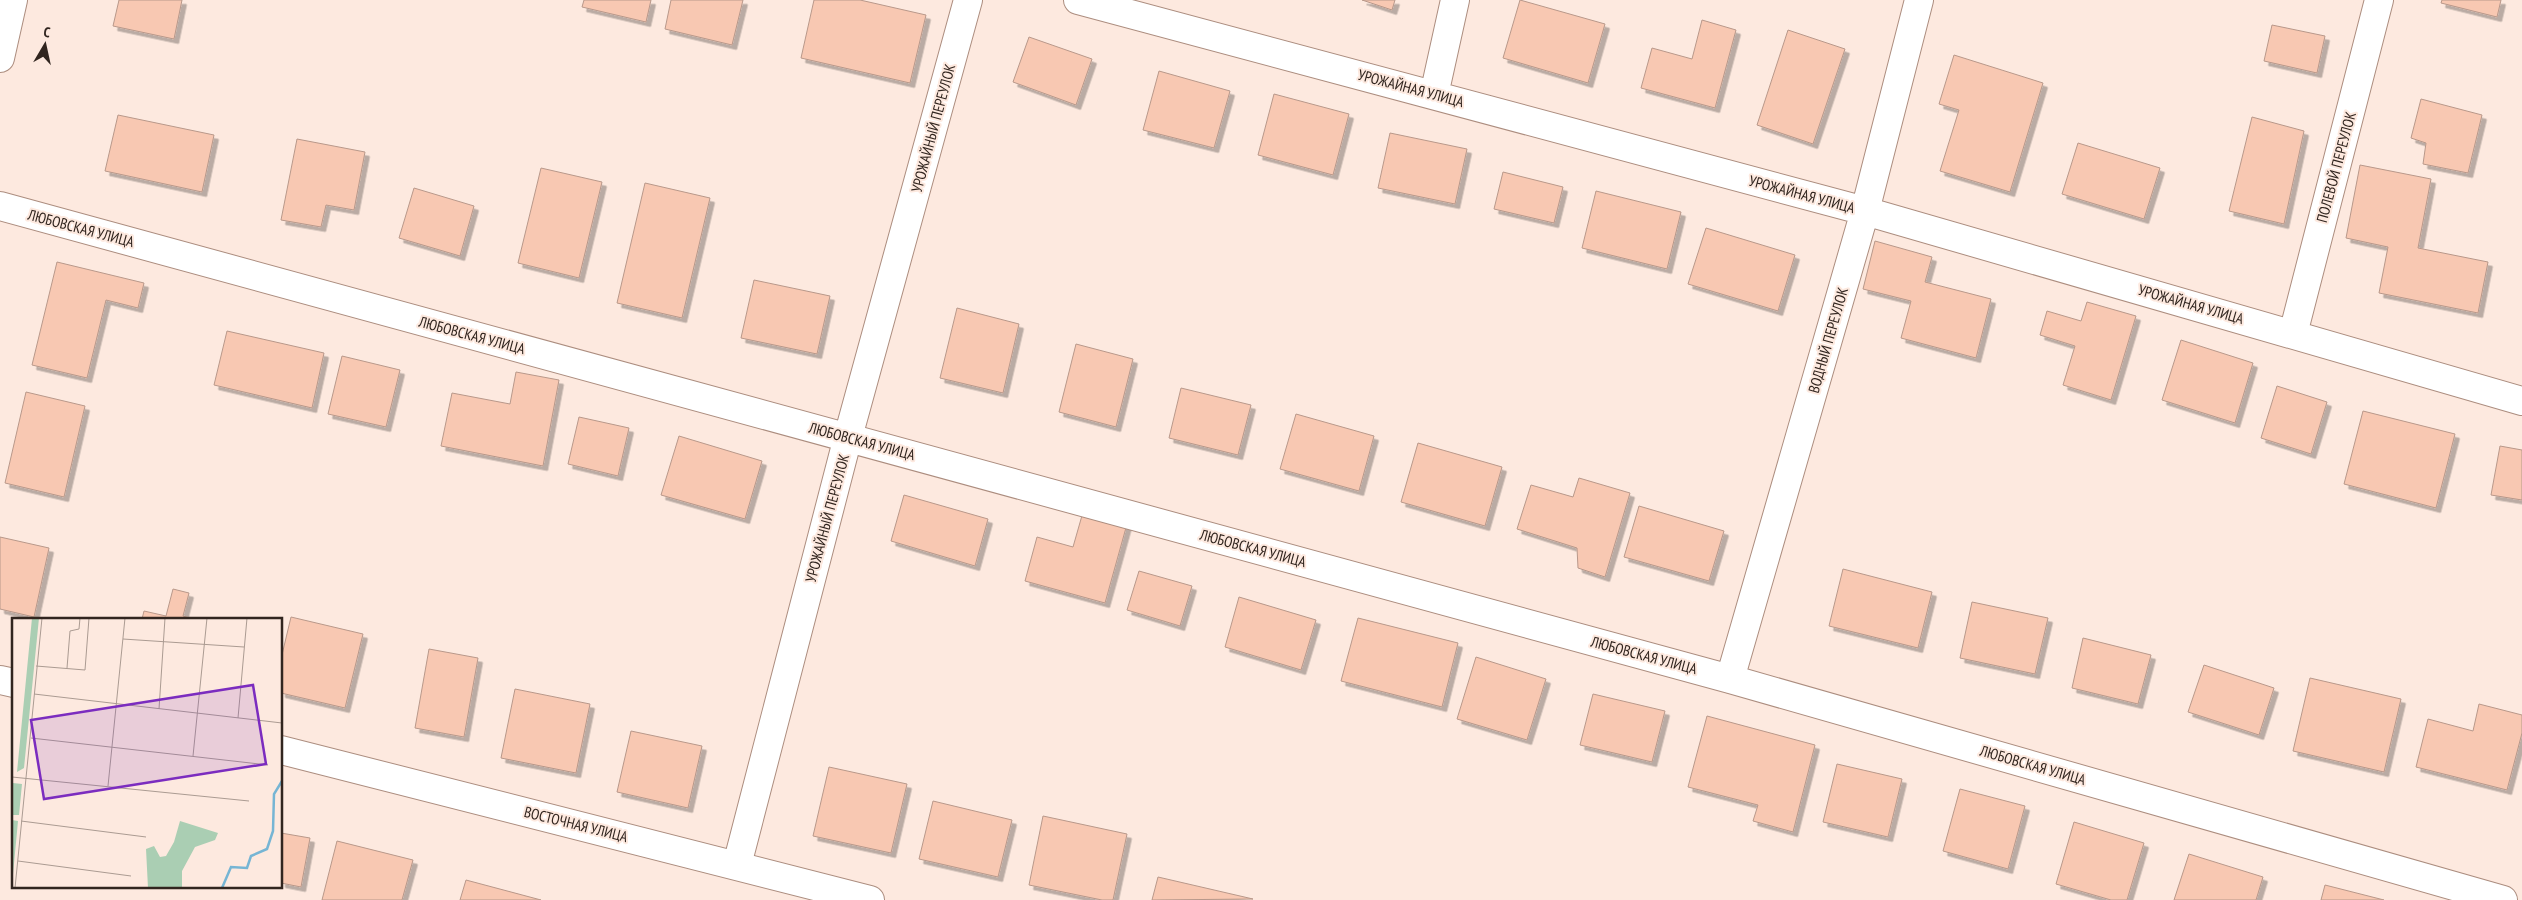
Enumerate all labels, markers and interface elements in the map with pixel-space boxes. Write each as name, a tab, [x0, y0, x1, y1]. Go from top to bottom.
north arrow	[20, 20, 70, 70]
text: С	[42, 23, 52, 42]
street label: УРОЖАЙНЫЙ ПЕРЕУЛОК	[907, 61, 959, 194]
street label: УРОЖАЙНАЯ УЛИЦА	[1356, 65, 1467, 112]
street label: ПОЛЕВОЙ ПЕРЕУЛОК	[2312, 109, 2360, 225]
street label: УРОЖАЙНАЯ УЛИЦА	[1747, 171, 1858, 218]
street label: ЛЮБОВСКАЯ УЛИЦА	[25, 204, 137, 252]
street label: УРОЖАЙНАЯ УЛИЦА	[2136, 280, 2247, 328]
street label: ВОДНЫЙ ПЕРЕУЛОК	[1804, 284, 1852, 395]
street label: ЛЮБОВСКАЯ УЛИЦА	[416, 311, 528, 359]
street label: ЛЮБОВСКАЯ УЛИЦА	[806, 417, 918, 465]
street label: УРОЖАЙНЫЙ ПЕРЕУЛОК	[801, 451, 853, 584]
street label: ЛЮБОВСКАЯ УЛИЦА	[1197, 524, 1309, 572]
inset map	[12, 618, 282, 888]
street label: ЛЮБОВСКАЯ УЛИЦА	[1588, 631, 1700, 679]
street label: ЛЮБОВСКАЯ УЛИЦА	[1977, 741, 2089, 789]
street label: ВОСТОЧНАЯ УЛИЦА	[522, 802, 631, 846]

